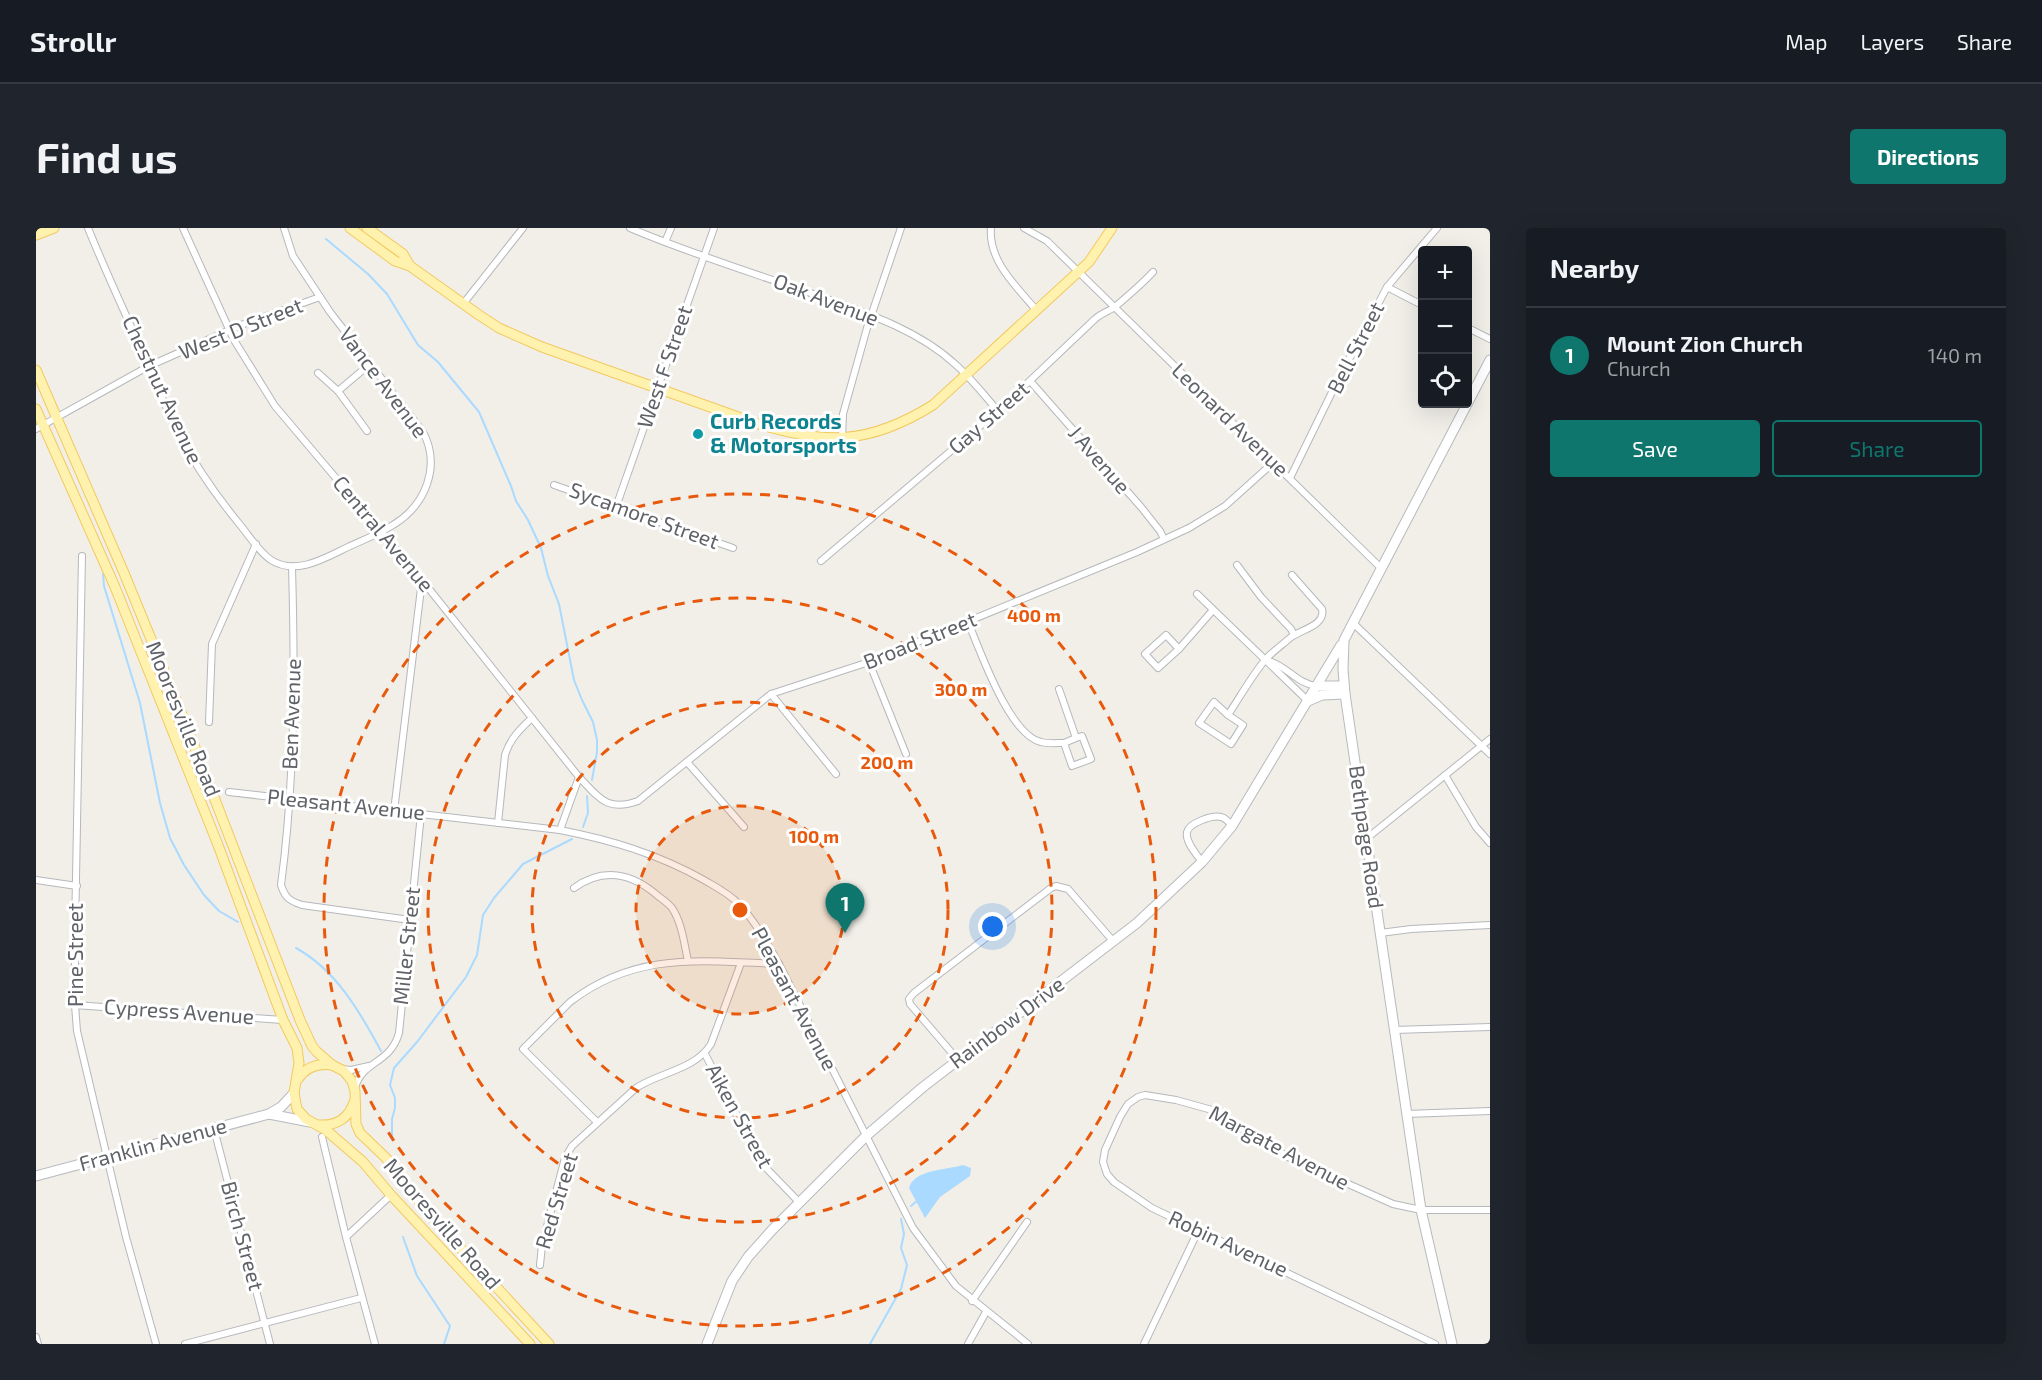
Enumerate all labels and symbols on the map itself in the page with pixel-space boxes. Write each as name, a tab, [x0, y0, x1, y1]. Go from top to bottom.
street label: Oak Avenue	[770, 267, 883, 330]
street label: West D Street	[175, 291, 306, 364]
street label: Bell Street	[1321, 297, 1388, 397]
street label: West F Street	[631, 302, 696, 431]
street label: Chestnut Avenue	[118, 311, 209, 468]
street label: Vance Avenue	[335, 322, 434, 442]
street label: Leonard Avenue	[1168, 357, 1295, 481]
street label: Gay Street	[943, 375, 1033, 459]
place label: Curb Records & Motorsports	[710, 408, 857, 457]
street label: J Avenue	[1064, 420, 1136, 498]
marker: Curb Records & Motorsports	[691, 427, 705, 441]
street label: Central Avenue	[328, 470, 440, 596]
street label: Sycamore Street	[566, 476, 723, 553]
text: 400 m	[1007, 604, 1061, 626]
street label: Broad Street	[859, 606, 980, 674]
street label: Mooresville Road	[142, 637, 227, 800]
street label: Ben Avenue	[276, 658, 305, 770]
text: 300 m	[935, 678, 987, 700]
text: 200 m	[861, 751, 913, 773]
street label: Bethpage Road	[1345, 764, 1390, 910]
street label: Pleasant Avenue	[266, 783, 426, 824]
text: 100 m	[789, 825, 839, 847]
pin: 1	[826, 884, 864, 933]
street label: Miller Street	[387, 886, 424, 1006]
centre of rings	[730, 900, 750, 920]
street label: Pine Street	[62, 903, 87, 1007]
your location	[978, 912, 1007, 941]
street label: Pleasant Avenue	[747, 923, 844, 1074]
street label: Rainbow Drive	[944, 971, 1068, 1073]
street label: Cypress Avenue	[103, 993, 255, 1028]
street label: Aiken Street	[701, 1059, 779, 1172]
street label: Margate Avenue	[1205, 1099, 1354, 1194]
street label: Franklin Avenue	[76, 1112, 229, 1175]
street label: Red Street	[529, 1149, 582, 1252]
street label: Mooresville Road	[379, 1152, 507, 1294]
street label: Birch Street	[217, 1178, 270, 1293]
street label: Robin Avenue	[1165, 1204, 1292, 1281]

